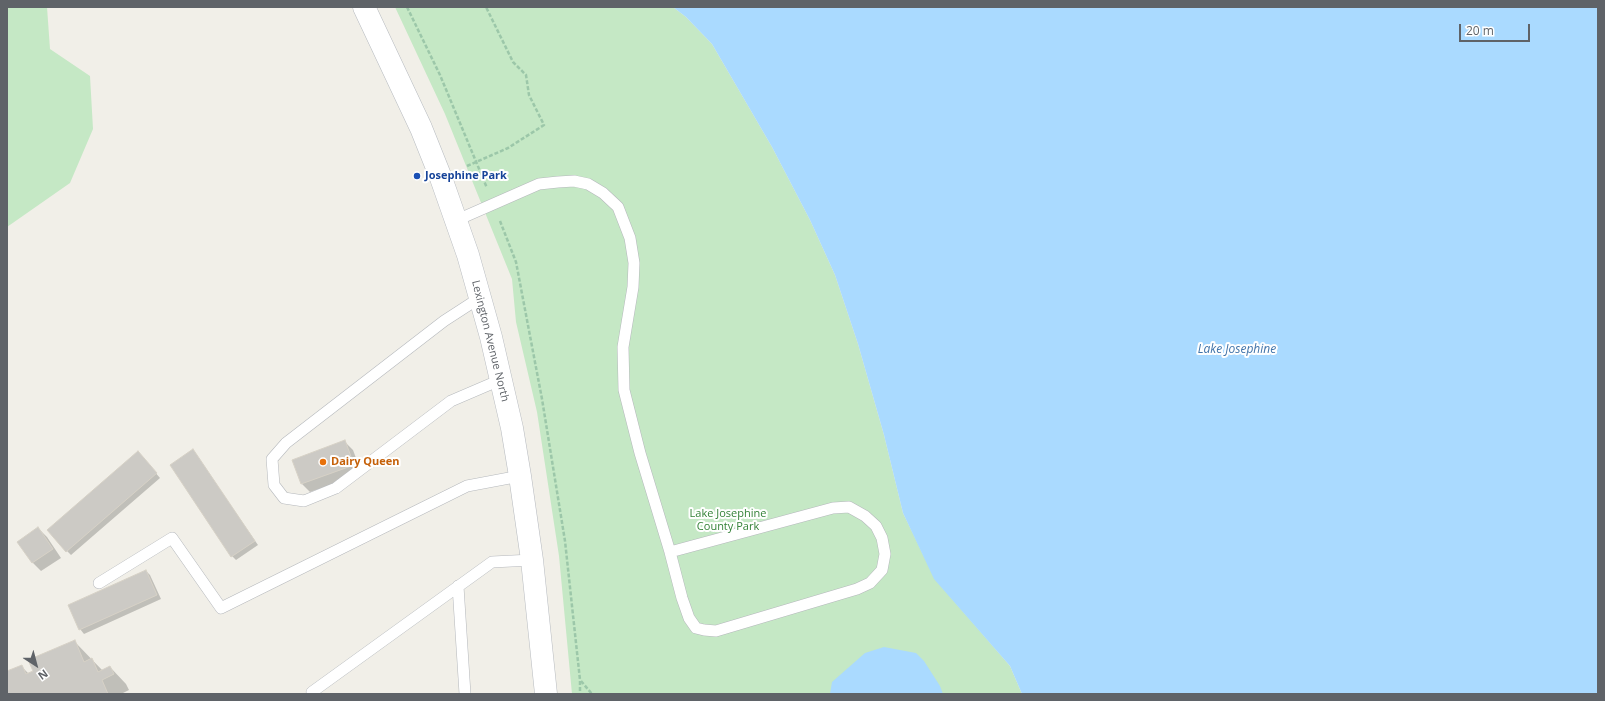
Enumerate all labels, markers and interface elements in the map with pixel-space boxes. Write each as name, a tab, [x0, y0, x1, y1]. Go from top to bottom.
scale bar	[1461, 16, 1532, 42]
text: 20 m	[1466, 22, 1494, 39]
place label: Josephine Park	[425, 169, 507, 183]
marker: Josephine Park	[412, 171, 422, 181]
street label: Lexington Avenue North	[469, 279, 511, 403]
water label: Lake Josephine	[1198, 343, 1276, 357]
place label: Dairy Queen	[331, 455, 399, 469]
marker: Dairy Queen	[318, 457, 328, 467]
park label: Lake Josephine County Park	[690, 507, 766, 533]
north arrow	[16, 645, 56, 685]
text: N	[35, 666, 51, 684]

